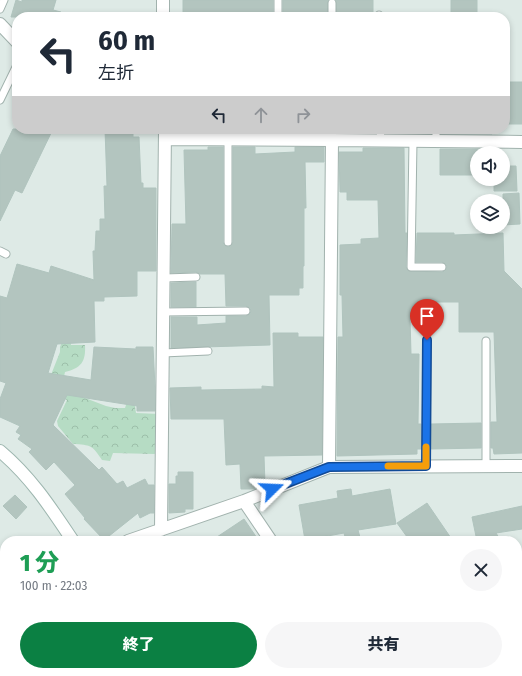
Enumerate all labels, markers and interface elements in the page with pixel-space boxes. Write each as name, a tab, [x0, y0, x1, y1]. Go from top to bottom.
text: 60 m	[98, 24, 155, 57]
icon: left	[32, 28, 84, 80]
text: 左折	[98, 62, 134, 84]
icon: left	[208, 104, 230, 126]
icon: ahead	[250, 104, 272, 126]
icon: right	[292, 104, 314, 126]
map controls	[470, 146, 510, 234]
button: sound	[470, 146, 510, 186]
button: layers	[470, 194, 510, 234]
pin	[410, 299, 444, 340]
icon: arrive	[416, 305, 438, 327]
position arrow	[251, 468, 293, 510]
text: 1 分	[20, 549, 59, 577]
button: close	[460, 549, 502, 591]
text: 100 m · 22:03	[20, 578, 87, 593]
button: 終了	[20, 622, 257, 668]
button: 共有	[265, 622, 502, 668]

